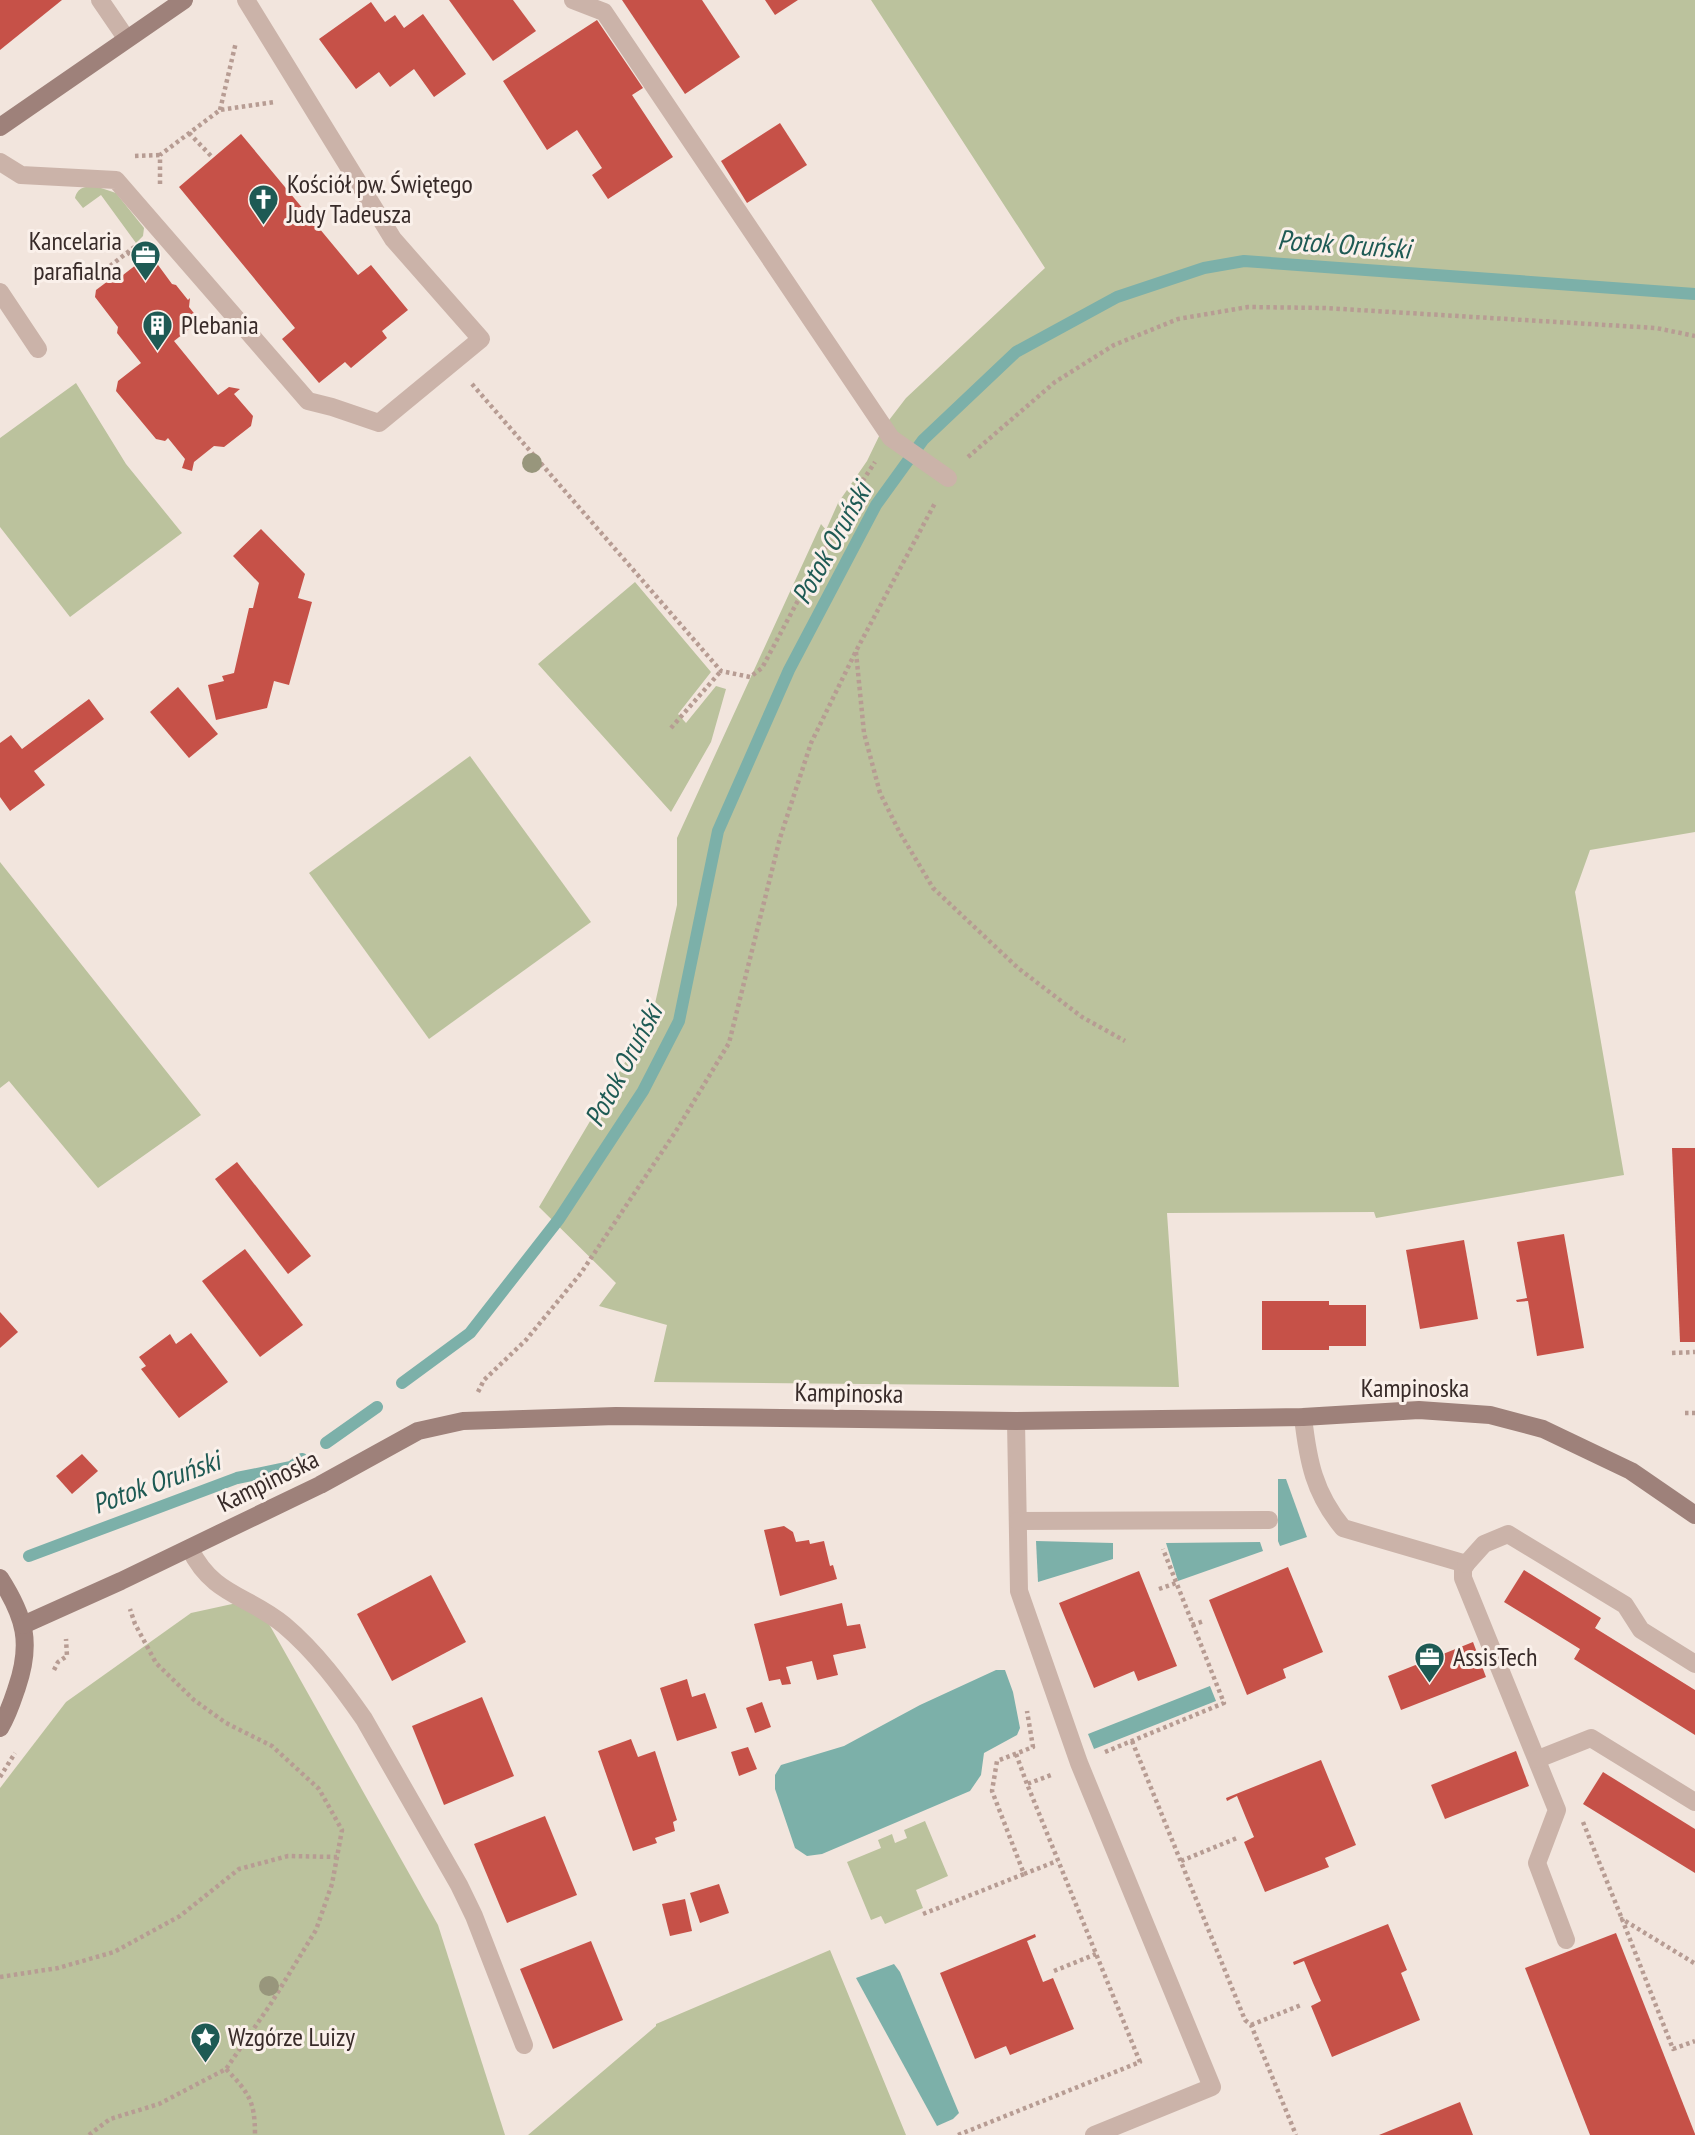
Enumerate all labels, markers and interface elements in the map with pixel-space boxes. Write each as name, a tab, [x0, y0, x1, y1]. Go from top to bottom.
place label: Kościół pw. Świętego Judy Tadeusza	[286, 167, 473, 230]
church icon: Kościół pw. Świętego Judy Tadeusza	[247, 182, 281, 226]
water label: Potok Oruński	[1276, 220, 1416, 267]
place label: Kancelaria parafialna	[29, 224, 122, 287]
office icon: Kancelaria parafialna	[128, 239, 162, 283]
building icon: Plebania	[141, 308, 175, 352]
place label: Plebania	[181, 308, 259, 341]
water label: Potok Oruński	[782, 472, 881, 610]
water label: Potok Oruński	[575, 994, 672, 1132]
street label: Kampinoska	[1361, 1371, 1469, 1404]
street label: Kampinoska	[794, 1375, 904, 1410]
water label: Potok Oruński	[87, 1440, 229, 1522]
street label: Kampinoska	[212, 1442, 324, 1519]
office icon: AssisTech	[1413, 1640, 1447, 1684]
place label: AssisTech	[1453, 1640, 1537, 1673]
place icon: Wzgórze Luizy	[188, 2020, 222, 2064]
place label: Wzgórze Luizy	[228, 2020, 355, 2053]

